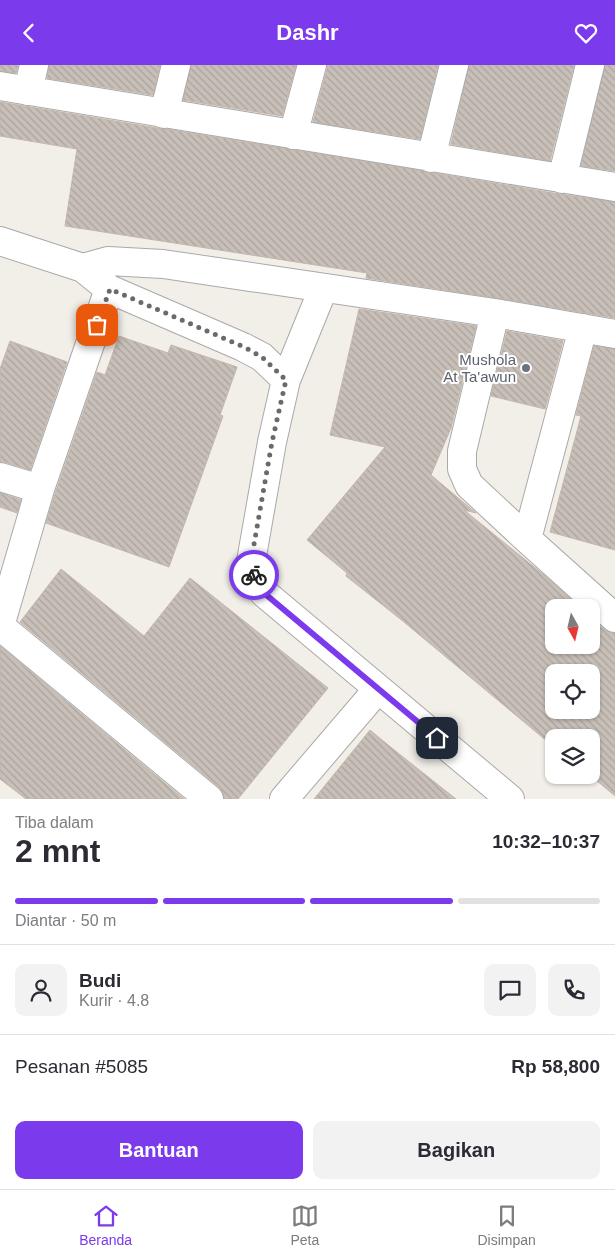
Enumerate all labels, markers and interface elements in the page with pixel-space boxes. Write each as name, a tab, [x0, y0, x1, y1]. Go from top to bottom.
icon: back	[15, 19, 43, 47]
icon: heart	[572, 19, 600, 47]
text: Dashr	[276, 20, 339, 45]
pin	[76, 304, 118, 346]
icon: bag	[83, 311, 111, 339]
place label: Mushola At Ta'awun	[443, 351, 517, 385]
marker: Mushola At Ta'awun	[520, 362, 532, 374]
courier	[229, 550, 279, 600]
icon: bike	[240, 561, 268, 589]
north arrow	[545, 599, 600, 654]
map controls	[545, 599, 600, 784]
button: locate	[545, 664, 600, 719]
pin	[416, 717, 458, 759]
icon: home	[423, 724, 451, 752]
button: layers	[545, 729, 600, 784]
text: Tiba dalam	[15, 814, 94, 831]
text: 10:32–10:37	[492, 831, 600, 852]
text: 2 mnt	[15, 833, 100, 869]
text: Diantar · 50 m	[15, 912, 116, 929]
button: person	[15, 964, 67, 1016]
button: chat	[484, 964, 536, 1016]
button: phone	[548, 964, 600, 1016]
text: Budi	[79, 970, 121, 991]
text: Kurir · 4.8	[79, 992, 149, 1009]
text: Pesanan #5085	[15, 1056, 148, 1077]
text: Rp 58,800	[511, 1056, 600, 1077]
button: Bantuan	[15, 1121, 303, 1179]
button: Bagikan	[313, 1121, 600, 1179]
tab: Beranda	[79, 1202, 132, 1248]
tab: Peta	[290, 1202, 319, 1248]
tab: Disimpan	[477, 1202, 536, 1248]

